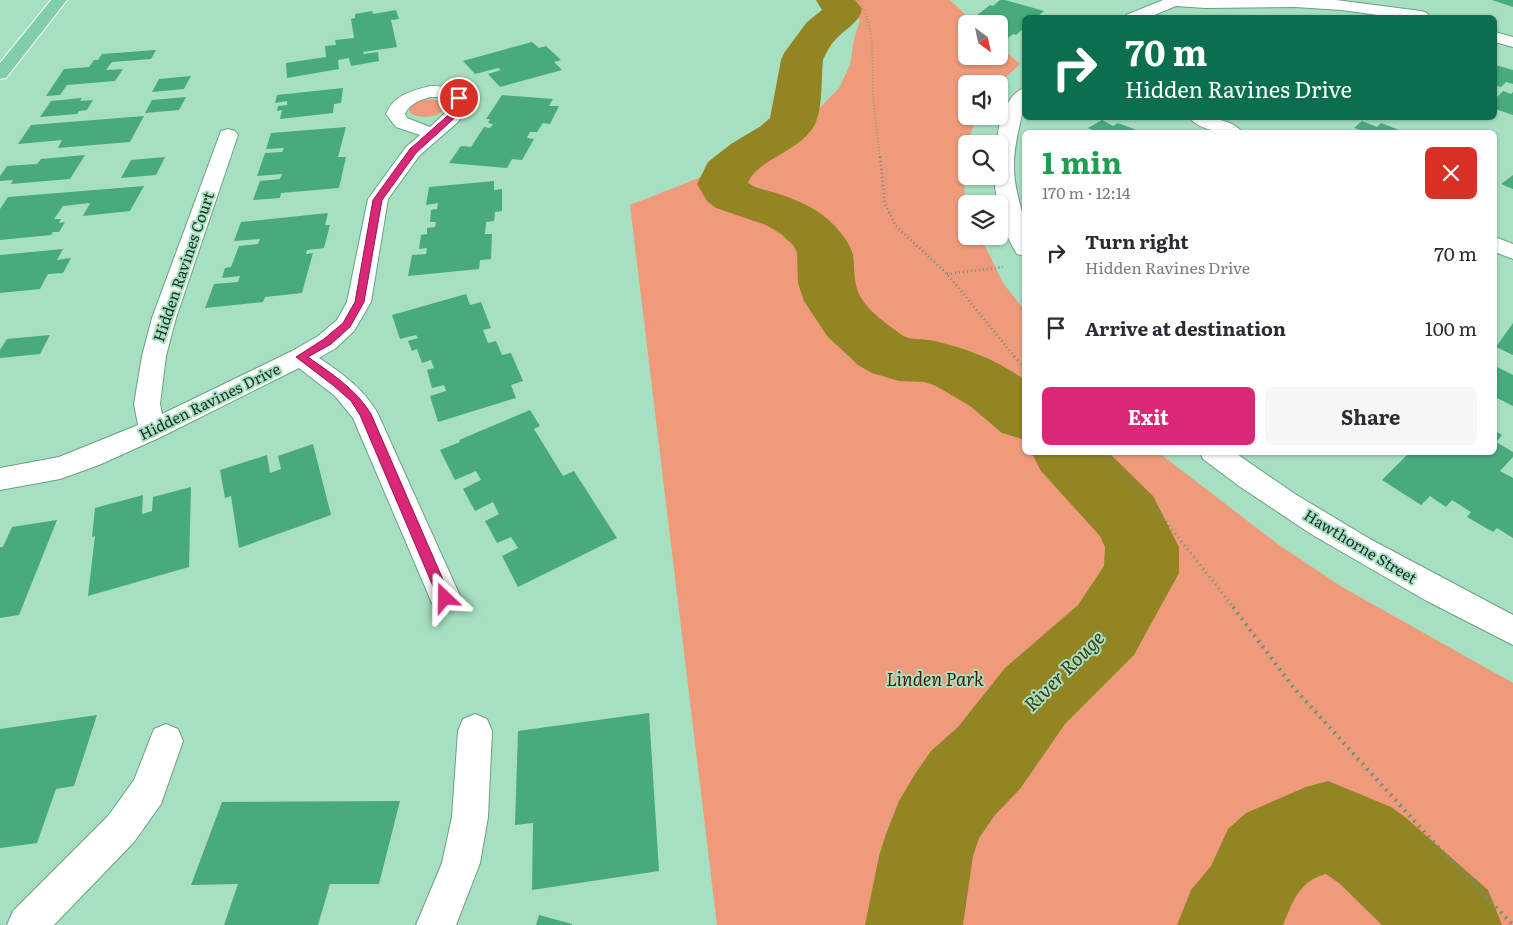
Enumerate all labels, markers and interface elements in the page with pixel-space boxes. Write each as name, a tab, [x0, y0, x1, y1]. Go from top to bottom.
north arrow	[958, 15, 1008, 65]
map controls	[958, 15, 1008, 245]
text: 70 m	[1125, 25, 1207, 77]
icon: right	[1042, 35, 1107, 100]
text: Hidden Ravines Drive	[1125, 72, 1352, 105]
button: sound	[958, 75, 1008, 125]
pin	[438, 77, 480, 119]
icon: arrive	[445, 84, 473, 112]
button: search	[958, 135, 1008, 185]
text: 1 min	[1042, 139, 1122, 183]
button: close	[1425, 147, 1477, 199]
text: 170 m · 12:14	[1042, 180, 1130, 204]
street label: Hidden Ravines Court	[146, 188, 219, 345]
button: layers	[958, 195, 1008, 245]
text: Turn right	[1085, 227, 1189, 255]
icon: right	[1042, 239, 1070, 267]
text: 70 m	[1434, 239, 1477, 267]
text: Hidden Ravines Drive	[1085, 255, 1250, 279]
icon: arrive	[1042, 314, 1070, 342]
text: Arrive at destination	[1085, 314, 1286, 342]
text: 100 m	[1425, 314, 1477, 342]
street label: Hidden Ravines Drive	[135, 356, 284, 445]
button: Exit	[1042, 387, 1255, 445]
button: Share	[1265, 387, 1477, 445]
street label: Hawthorne Street	[1300, 503, 1422, 589]
position arrow	[418, 571, 470, 623]
water label: River Rouge	[1017, 624, 1110, 717]
park label: Linden Park	[886, 665, 984, 692]

